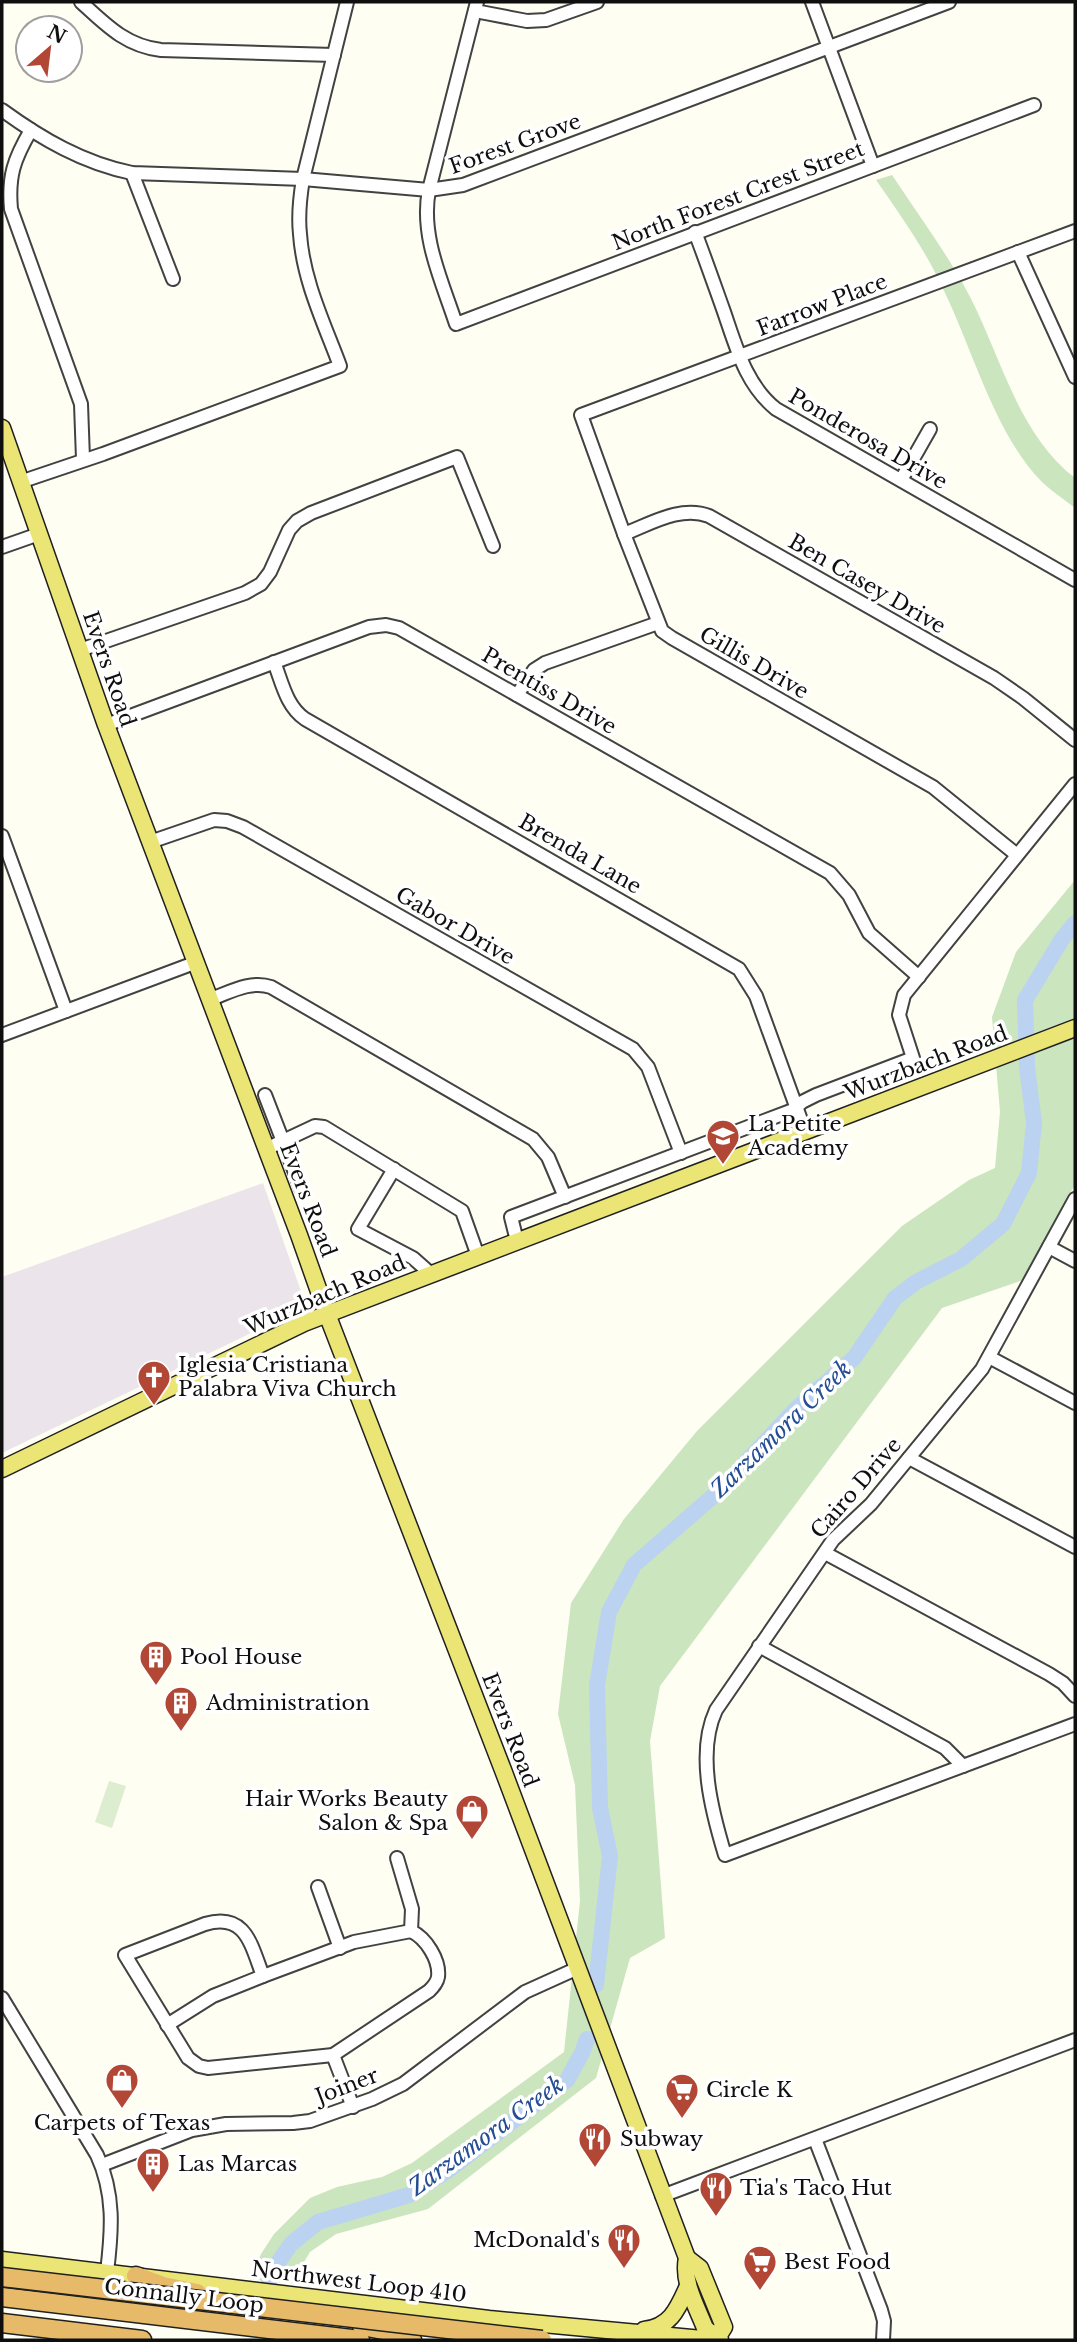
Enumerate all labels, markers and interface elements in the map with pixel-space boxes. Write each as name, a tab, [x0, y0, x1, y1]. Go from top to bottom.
north arrow	[14, 14, 84, 84]
text: N	[43, 20, 70, 49]
street label: Forest Grove	[446, 108, 584, 180]
street label: North Forest Crest Street	[608, 136, 868, 256]
street label: Farrow Place	[753, 268, 891, 342]
street label: Ponderosa Drive	[784, 383, 952, 495]
street label: Ben Casey Drive	[784, 528, 950, 640]
street label: Evers Road	[77, 608, 141, 730]
street label: Gillis Drive	[695, 621, 813, 705]
street label: Prentiss Drive	[477, 642, 621, 740]
street label: Brenda Lane	[514, 808, 646, 900]
street label: Gabor Drive	[391, 882, 519, 970]
street label: Wurzbach Road	[840, 1020, 1011, 1106]
place label: La Petite Academy	[747, 1111, 849, 1161]
school or university icon: La Petite Academy	[704, 1117, 742, 1166]
street label: Evers Road	[274, 1139, 342, 1261]
street label: Wurzbach Road	[239, 1249, 410, 1341]
place label: Iglesia Cristiana Palabra Viva Church	[178, 1352, 397, 1402]
water label: Zarzamora Creek	[704, 1355, 857, 1504]
church icon: Iglesia Cristiana Palabra Viva Church	[135, 1358, 173, 1407]
street label: Cairo Drive	[805, 1432, 907, 1544]
building icon: Pool House	[137, 1638, 175, 1687]
place label: Pool House	[180, 1644, 302, 1670]
street label: Evers Road	[476, 1669, 544, 1791]
building icon: Administration	[162, 1684, 200, 1733]
place label: Administration	[205, 1690, 370, 1716]
place label: Hair Works Beauty Salon & Spa	[245, 1786, 449, 1836]
shop icon: Hair Works Beauty Salon & Spa	[453, 1792, 491, 1841]
shop icon: Carpets of Texas	[103, 2061, 141, 2110]
street label: Joiner	[309, 2062, 382, 2111]
water label: Zarzamora Creek	[402, 2070, 569, 2202]
supermarket icon: Circle K	[663, 2071, 701, 2120]
place label: Circle K	[706, 2077, 793, 2103]
place label: Carpets of Texas	[34, 2110, 210, 2136]
restaurant icon: Subway	[576, 2120, 614, 2169]
place label: Subway	[620, 2126, 704, 2152]
building icon: Las Marcas	[134, 2145, 172, 2194]
place label: Las Marcas	[178, 2151, 297, 2177]
restaurant icon: Tia's Taco Hut	[697, 2169, 735, 2218]
place label: Tia's Taco Hut	[740, 2175, 892, 2201]
restaurant icon: McDonald's	[605, 2221, 643, 2270]
place label: McDonald's	[473, 2227, 600, 2253]
supermarket icon: Best Food	[741, 2243, 779, 2292]
place label: Best Food	[784, 2249, 891, 2275]
street label: Northwest Loop 410	[250, 2256, 468, 2308]
street label: Connally Loop	[103, 2273, 265, 2319]

